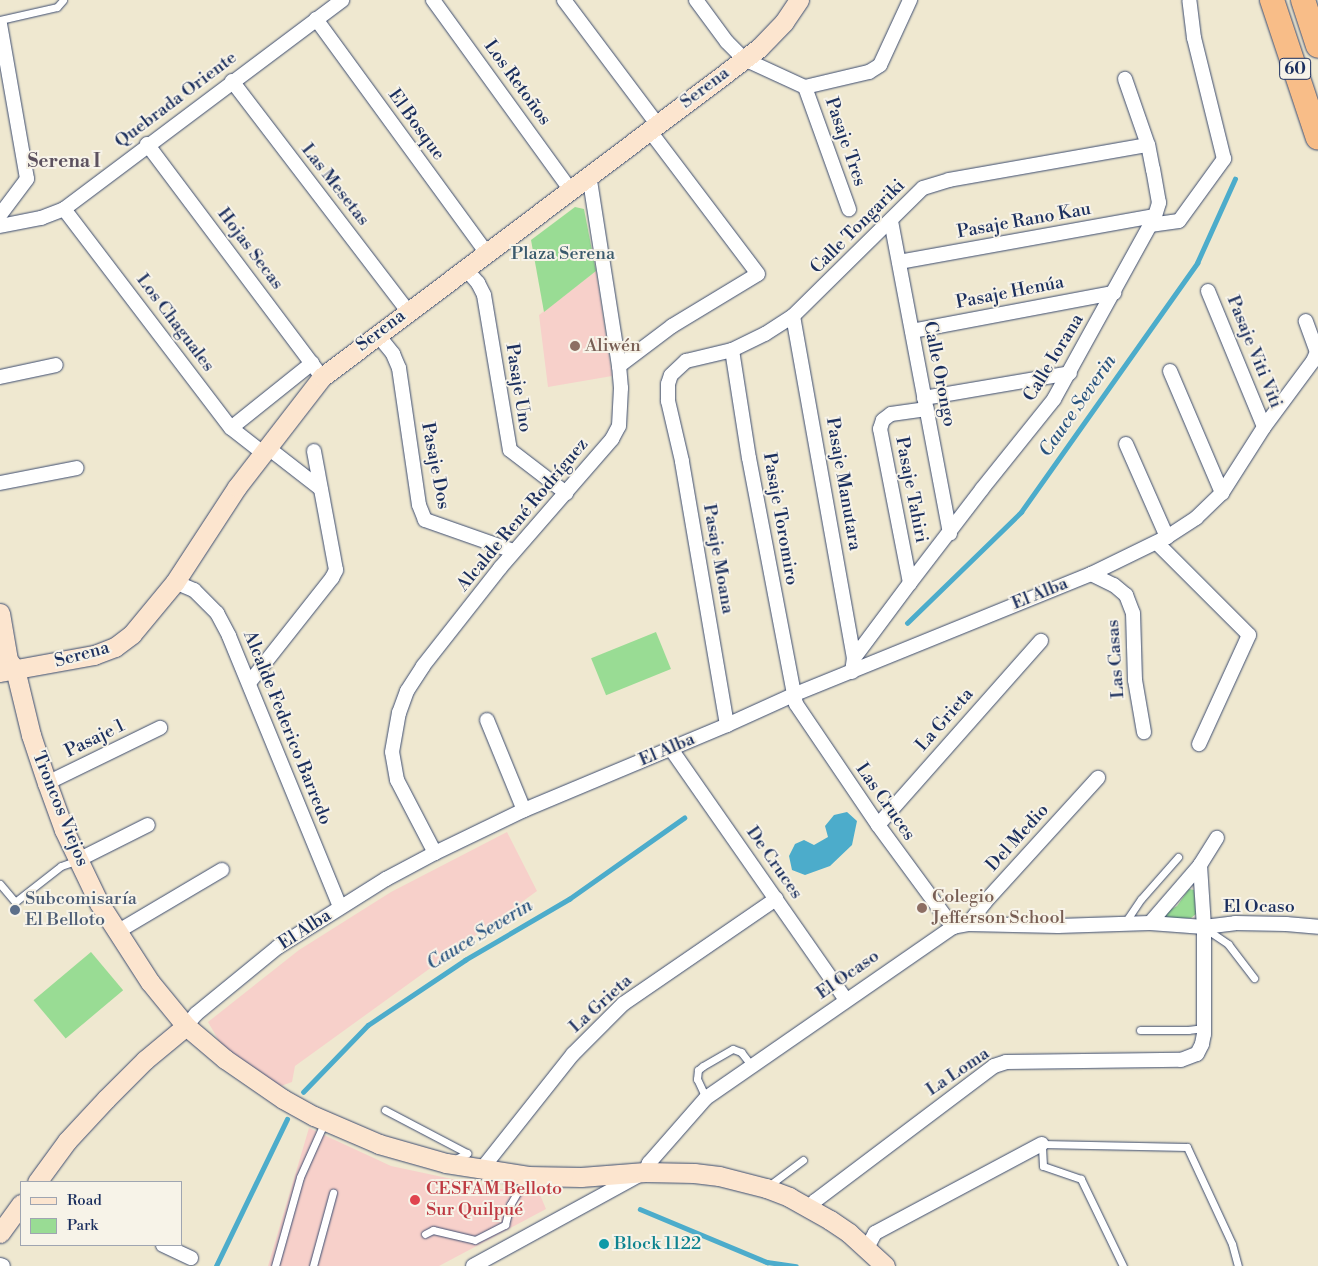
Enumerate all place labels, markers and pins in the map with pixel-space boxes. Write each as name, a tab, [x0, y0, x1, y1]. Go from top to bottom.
place label: Aliwén	[585, 335, 641, 357]
marker: Aliwén	[569, 340, 581, 352]
place label: Colegio Jefferson School	[932, 887, 1065, 930]
place label: Subcomisaría El Belloto	[25, 889, 137, 932]
marker: Colegio Jefferson School	[916, 902, 928, 914]
marker: Subcomisaría El Belloto	[9, 904, 21, 916]
place label: CESFAM Belloto Sur Quilpué	[426, 1179, 562, 1222]
marker: CESFAM Belloto Sur Quilpué	[408, 1193, 422, 1207]
place label: Block 1122	[614, 1233, 701, 1255]
marker: Block 1122	[598, 1238, 610, 1250]

